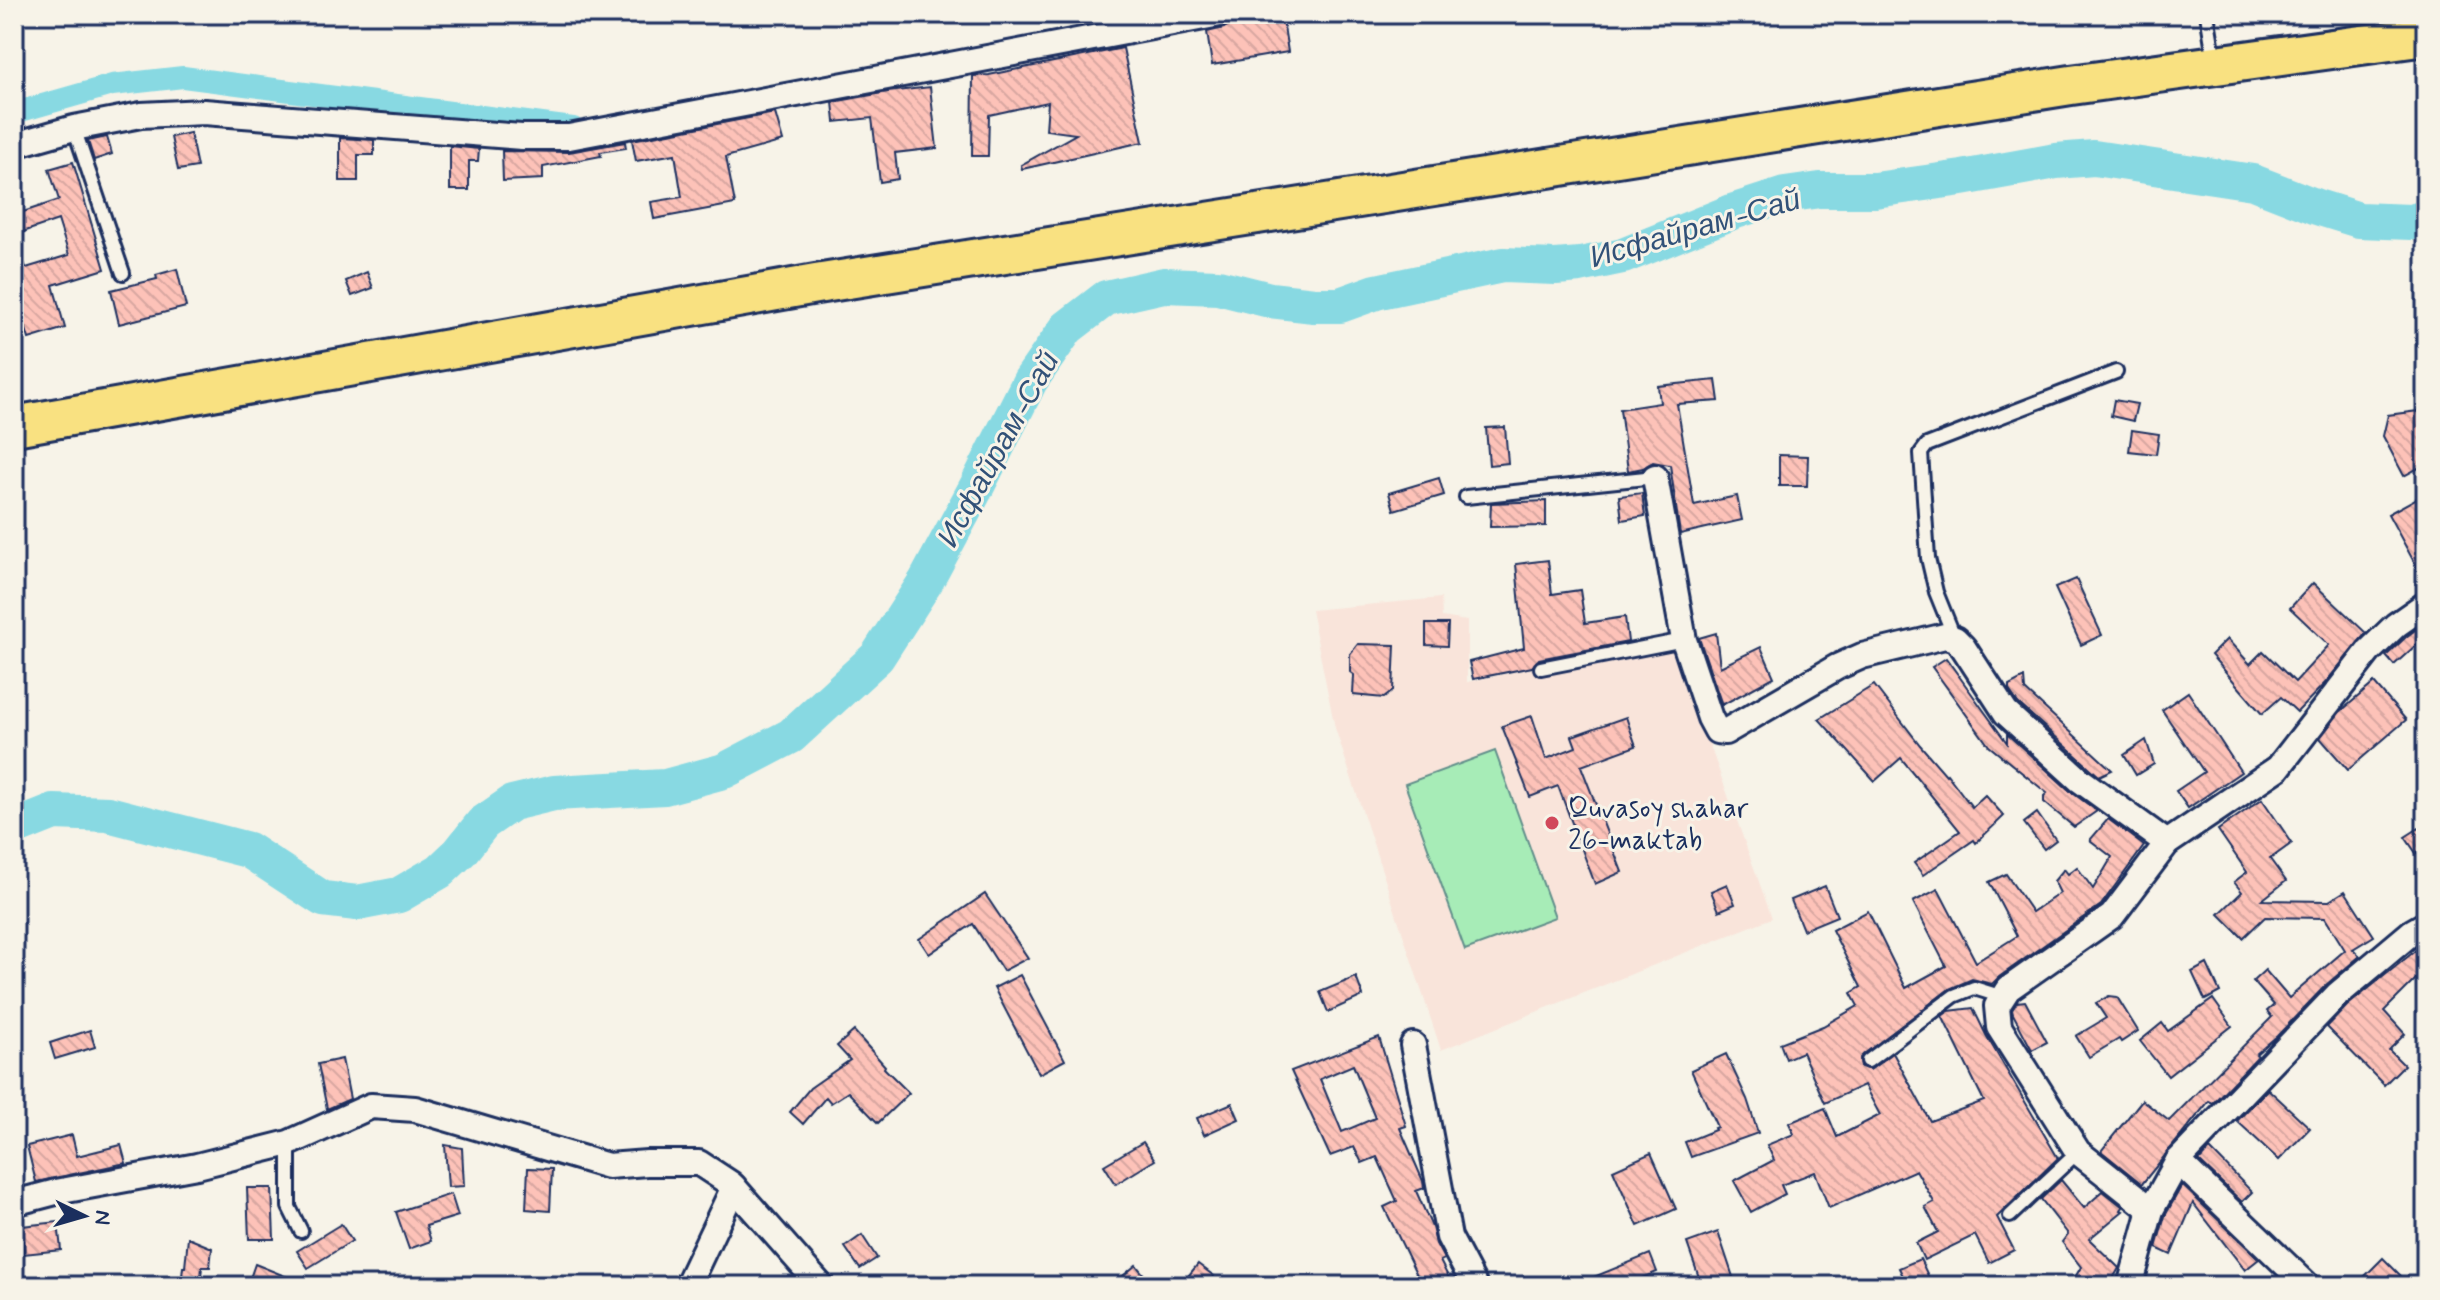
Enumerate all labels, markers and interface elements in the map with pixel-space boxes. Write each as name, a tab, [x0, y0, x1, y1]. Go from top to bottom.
water label: Исфайрам-Сай	[1585, 181, 1806, 278]
water label: Исфайрам-Сай	[929, 345, 1069, 554]
place label: Quvasoy shahar 26-maktab	[1568, 791, 1749, 860]
marker: Quvasoy shahar 26-maktab	[1543, 814, 1561, 832]
north arrow	[44, 1176, 124, 1256]
text: N	[87, 1209, 117, 1226]

